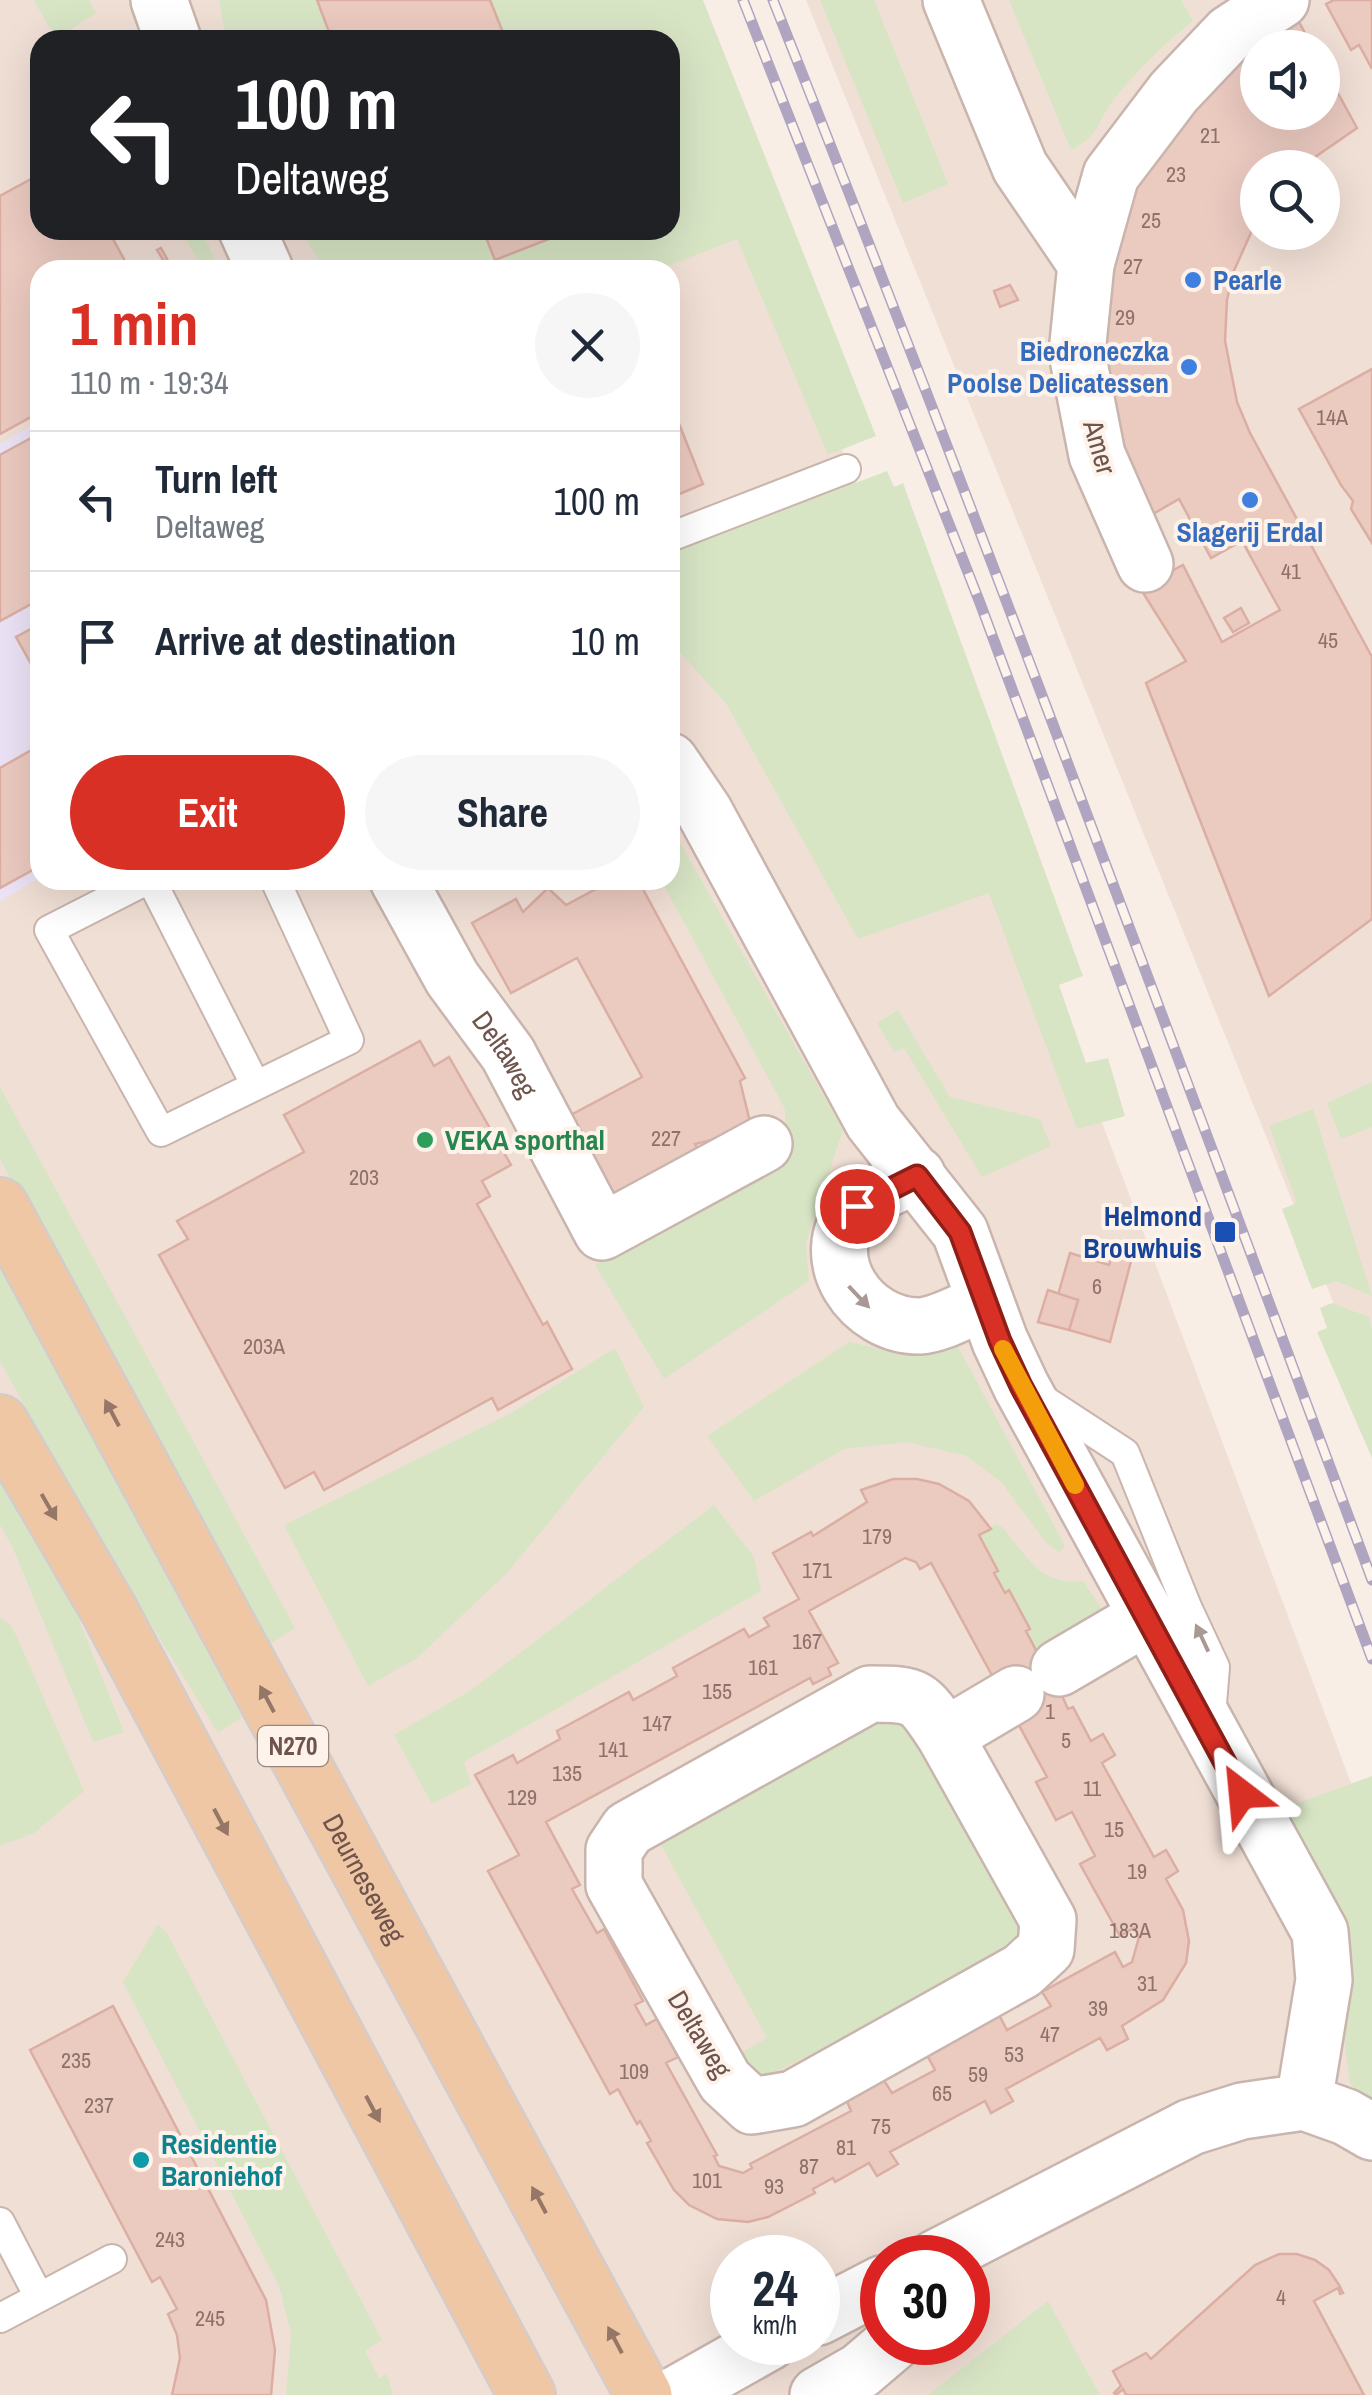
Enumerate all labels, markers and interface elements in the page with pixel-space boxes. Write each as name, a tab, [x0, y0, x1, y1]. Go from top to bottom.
map controls	[1240, 30, 1340, 250]
button: sound	[1240, 30, 1340, 130]
text: 100 m	[235, 57, 398, 151]
icon: left	[70, 70, 200, 200]
house number: 21	[1200, 120, 1220, 150]
text: Deltaweg	[235, 147, 389, 208]
button: search	[1240, 150, 1340, 250]
house number: 23	[1166, 159, 1186, 189]
house number: 25	[1141, 205, 1161, 235]
house number: 27	[1123, 251, 1143, 281]
place label: Pearle	[1213, 261, 1282, 299]
marker: Pearle	[1182, 269, 1204, 291]
text: 1 min	[70, 283, 199, 364]
button: close	[535, 293, 640, 398]
house number: 29	[1115, 302, 1135, 332]
place label: Biedroneczka Poolse Delicatessen	[947, 332, 1169, 402]
marker: Biedroneczka Poolse Delicatessen	[1178, 356, 1200, 378]
text: 110 m · 19:34	[70, 361, 229, 404]
house number: 14A	[1316, 402, 1349, 432]
street label: Amer	[1074, 414, 1126, 479]
text: Turn left	[155, 454, 277, 505]
icon: left	[70, 474, 125, 529]
text: 100 m	[553, 476, 640, 527]
marker: Slagerij Erdal	[1239, 489, 1261, 511]
text: Deltaweg	[155, 505, 264, 548]
place label: Slagerij Erdal	[1177, 513, 1323, 551]
house number: 41	[1281, 556, 1301, 586]
icon: arrive	[70, 614, 125, 669]
text: Arrive at destination	[155, 616, 456, 667]
text: 10 m	[571, 616, 640, 667]
house number: 45	[1318, 625, 1338, 655]
button: Exit	[70, 755, 345, 870]
button: Share	[365, 755, 640, 870]
street label: Deltaweg	[464, 1003, 547, 1104]
place label: VEKA sporthal	[445, 1121, 605, 1159]
house number: 227	[651, 1123, 681, 1153]
marker: VEKA sporthal	[414, 1129, 436, 1151]
house number: 203	[349, 1162, 379, 1192]
pin	[815, 1164, 900, 1249]
icon: arrive	[830, 1179, 885, 1234]
place label: Helmond Brouwhuis	[1083, 1197, 1202, 1267]
marker: Helmond Brouwhuis	[1212, 1219, 1238, 1245]
house number: 6	[1092, 1271, 1102, 1301]
one-way arrow	[847, 1284, 870, 1308]
house number: 203A	[243, 1331, 286, 1361]
one-way arrow	[104, 1399, 122, 1427]
one-way arrow	[40, 1493, 57, 1522]
house number: 179	[862, 1521, 892, 1551]
house number: 171	[802, 1555, 832, 1585]
one-way arrow	[1193, 1623, 1210, 1652]
house number: 167	[792, 1626, 822, 1656]
house number: 161	[748, 1652, 778, 1682]
house number: 155	[702, 1676, 732, 1706]
one-way arrow	[259, 1684, 276, 1713]
house number: 1	[1045, 1696, 1055, 1726]
house number: 147	[642, 1708, 672, 1738]
house number: 5	[1061, 1725, 1071, 1755]
road number: N270	[258, 1726, 328, 1766]
house number: 141	[598, 1734, 628, 1764]
position arrow	[1190, 1742, 1294, 1846]
house number: 135	[552, 1758, 582, 1788]
house number: 11	[1083, 1773, 1101, 1803]
house number: 129	[507, 1782, 537, 1812]
one-way arrow	[212, 1807, 229, 1836]
street label: Deurneseweg	[314, 1807, 415, 1950]
house number: 15	[1104, 1814, 1124, 1844]
house number: 19	[1127, 1856, 1147, 1886]
house number: 183A	[1109, 1915, 1152, 1945]
house number: 31	[1137, 1968, 1157, 1998]
street label: Deltaweg	[659, 1983, 741, 2085]
house number: 39	[1088, 1993, 1108, 2023]
house number: 47	[1040, 2019, 1060, 2049]
house number: 53	[1004, 2039, 1024, 2069]
house number: 235	[61, 2045, 91, 2075]
house number: 109	[619, 2056, 649, 2086]
house number: 59	[968, 2059, 988, 2089]
house number: 65	[932, 2078, 952, 2108]
house number: 237	[84, 2090, 114, 2120]
one-way arrow	[364, 2094, 381, 2123]
house number: 75	[871, 2111, 891, 2141]
place label: Residentie Baroniehof	[161, 2125, 283, 2195]
house number: 81	[836, 2132, 856, 2162]
marker: Residentie Baroniehof	[130, 2149, 152, 2171]
house number: 87	[799, 2151, 819, 2181]
house number: 101	[692, 2165, 722, 2195]
house number: 93	[764, 2171, 784, 2201]
one-way arrow	[530, 2186, 548, 2214]
house number: 243	[155, 2224, 185, 2254]
speed limit sign: 30	[860, 2235, 990, 2365]
text: 24	[752, 2254, 798, 2322]
house number: 4	[1276, 2282, 1286, 2312]
house number: 245	[195, 2303, 225, 2333]
text: km/h	[753, 2308, 797, 2342]
one-way arrow	[607, 2326, 624, 2355]

